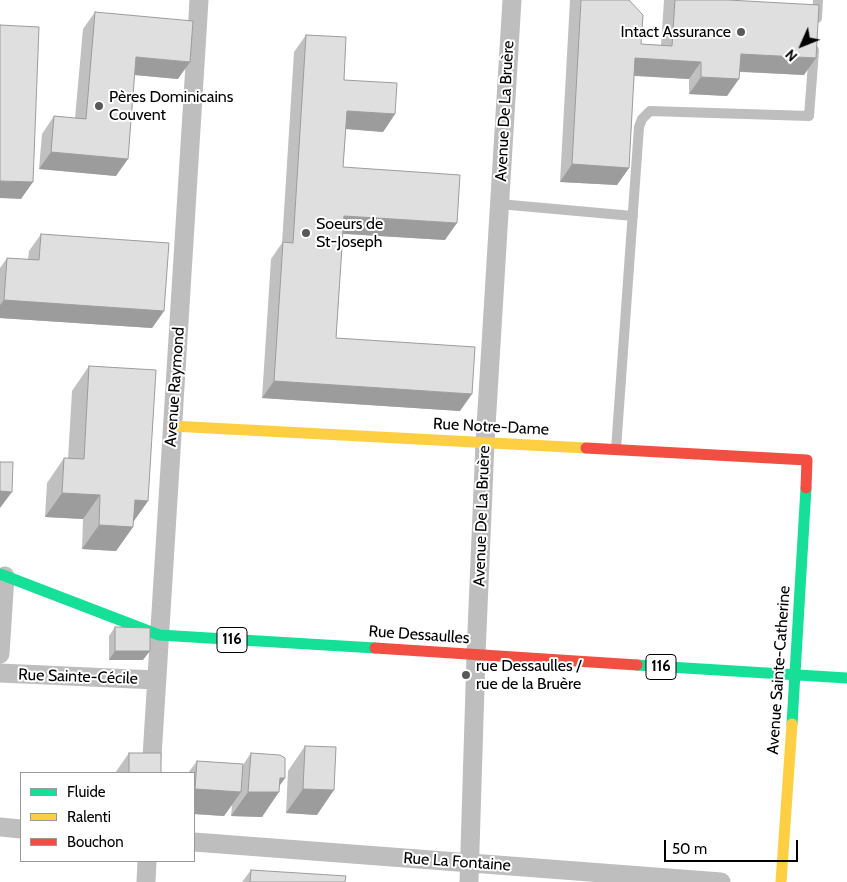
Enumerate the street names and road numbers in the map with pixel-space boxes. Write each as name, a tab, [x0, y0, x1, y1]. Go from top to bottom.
street label: Avenue De La Bruère	[492, 40, 518, 182]
street label: Avenue Raymond	[161, 326, 189, 448]
street label: Rue Notre-Dame	[433, 414, 549, 440]
street label: Avenue De La Bruère	[470, 445, 494, 587]
street label: Avenue Sainte-Catherine	[764, 585, 794, 755]
street label: Rue Dessaulles	[368, 622, 470, 648]
road number: 116	[217, 628, 247, 652]
road number: 116	[646, 654, 676, 680]
street label: Rue Sainte-Cécile	[18, 665, 138, 689]
street label: Rue La Fontaine	[403, 849, 511, 875]

